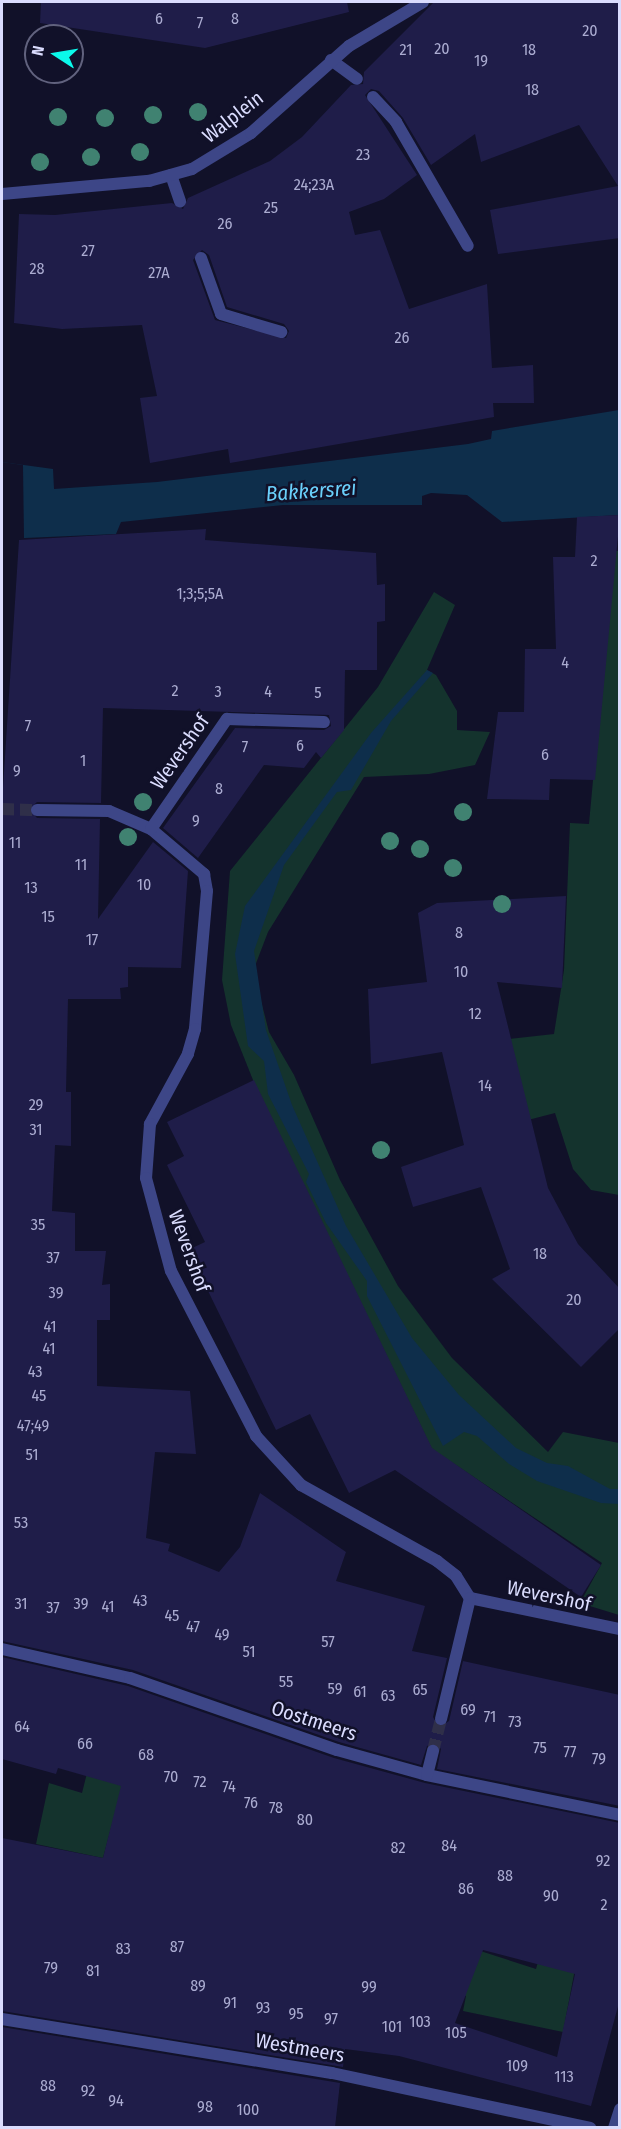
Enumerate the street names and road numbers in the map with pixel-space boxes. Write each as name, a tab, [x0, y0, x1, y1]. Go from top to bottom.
street label: Walplein	[198, 86, 268, 148]
street label: Wevershof	[146, 710, 214, 794]
street label: Wevershof	[163, 1207, 215, 1295]
street label: Wevershof	[505, 1575, 593, 1617]
street label: Oostmeers	[268, 1696, 360, 1746]
street label: Westmeers	[254, 2028, 346, 2068]

